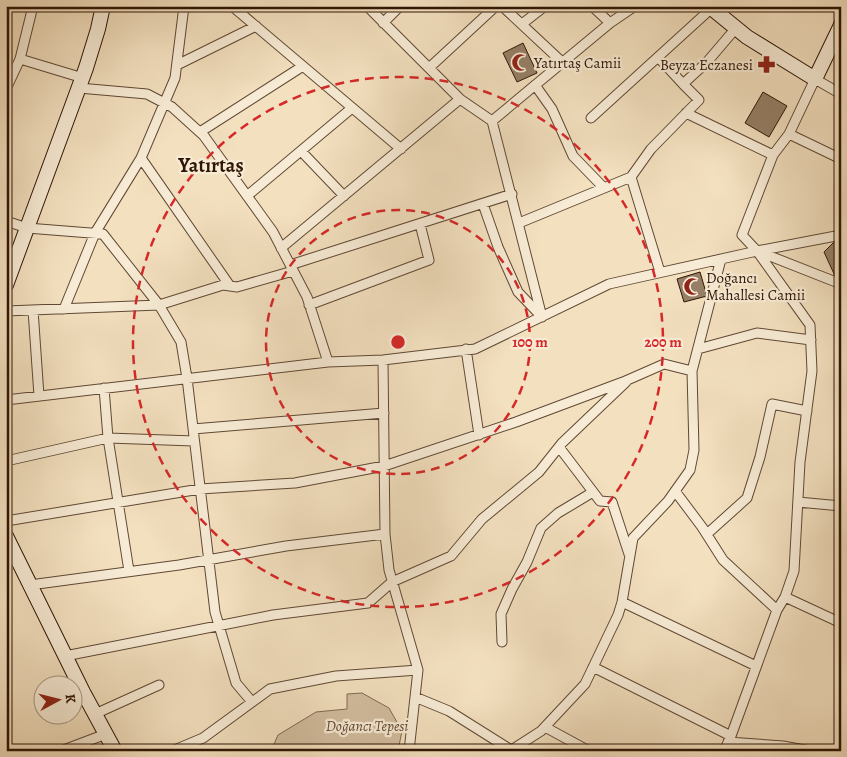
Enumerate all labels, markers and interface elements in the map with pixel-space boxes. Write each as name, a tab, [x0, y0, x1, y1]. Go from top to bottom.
mosque icon: Yatırtaş Camii	[510, 53, 530, 73]
place label: Yatırtaş Camii	[533, 53, 621, 73]
place label: Beyza Eczanesi	[660, 55, 753, 75]
pharmacy icon: Beyza Eczanesi	[757, 55, 777, 75]
district label: Yatırtaş	[177, 152, 244, 179]
place label: Doğancı Mahallesi Camii	[706, 268, 805, 305]
mosque icon: Doğancı Mahallesi Camii	[682, 277, 702, 297]
text: 100 m	[512, 332, 548, 352]
text: 200 m	[644, 332, 682, 352]
centre of rings	[389, 333, 407, 351]
north arrow	[32, 674, 82, 724]
text: K	[60, 693, 80, 705]
park label: Doğancı Tepesi	[326, 716, 408, 736]

